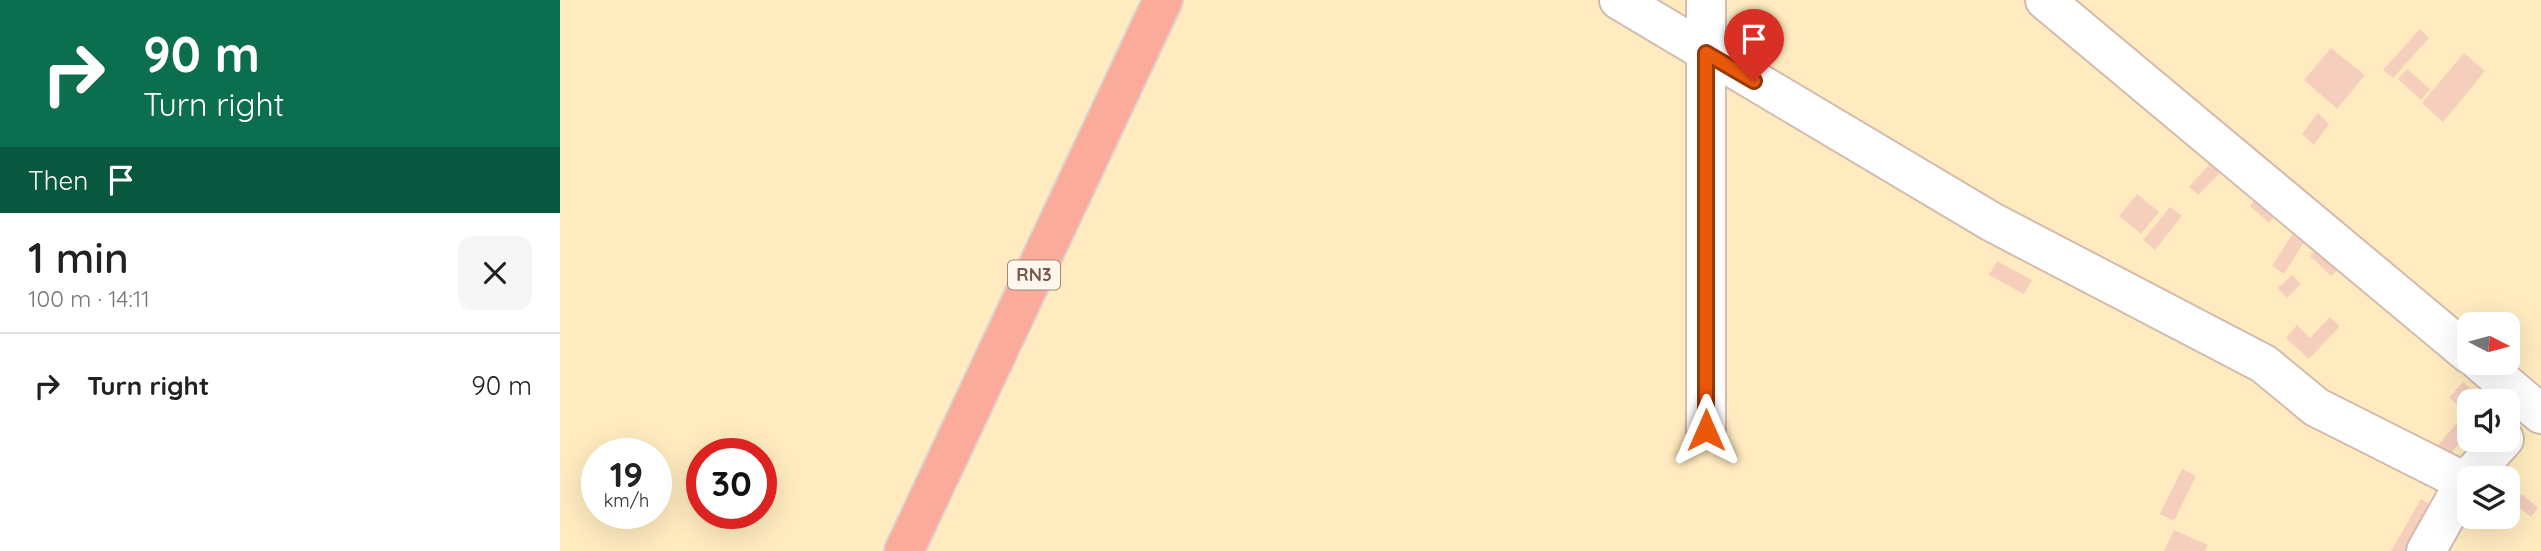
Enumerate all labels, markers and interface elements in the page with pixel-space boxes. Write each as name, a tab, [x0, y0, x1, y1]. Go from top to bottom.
pin	[1724, 9, 1784, 81]
icon: arrive	[1735, 20, 1773, 58]
text: 90 m	[143, 23, 260, 84]
icon: right	[28, 28, 119, 119]
text: Turn right	[143, 84, 284, 124]
icon: arrive	[102, 161, 140, 199]
text: Then	[28, 164, 88, 197]
text: 1 min	[28, 231, 129, 284]
button: close	[458, 236, 532, 310]
road number: RN3	[1008, 260, 1060, 290]
text: 100 m · 14:11	[28, 284, 150, 313]
north arrow	[2457, 312, 2520, 374]
map controls	[2457, 312, 2520, 529]
icon: right	[28, 367, 66, 405]
text: Turn right	[87, 369, 209, 402]
text: 90 m	[471, 369, 532, 402]
button: sound	[2457, 389, 2520, 452]
position arrow	[1669, 393, 1743, 467]
speed limit sign: 30	[686, 438, 777, 529]
text: 19	[610, 452, 643, 496]
button: layers	[2457, 466, 2520, 529]
text: km/h	[604, 489, 649, 512]

